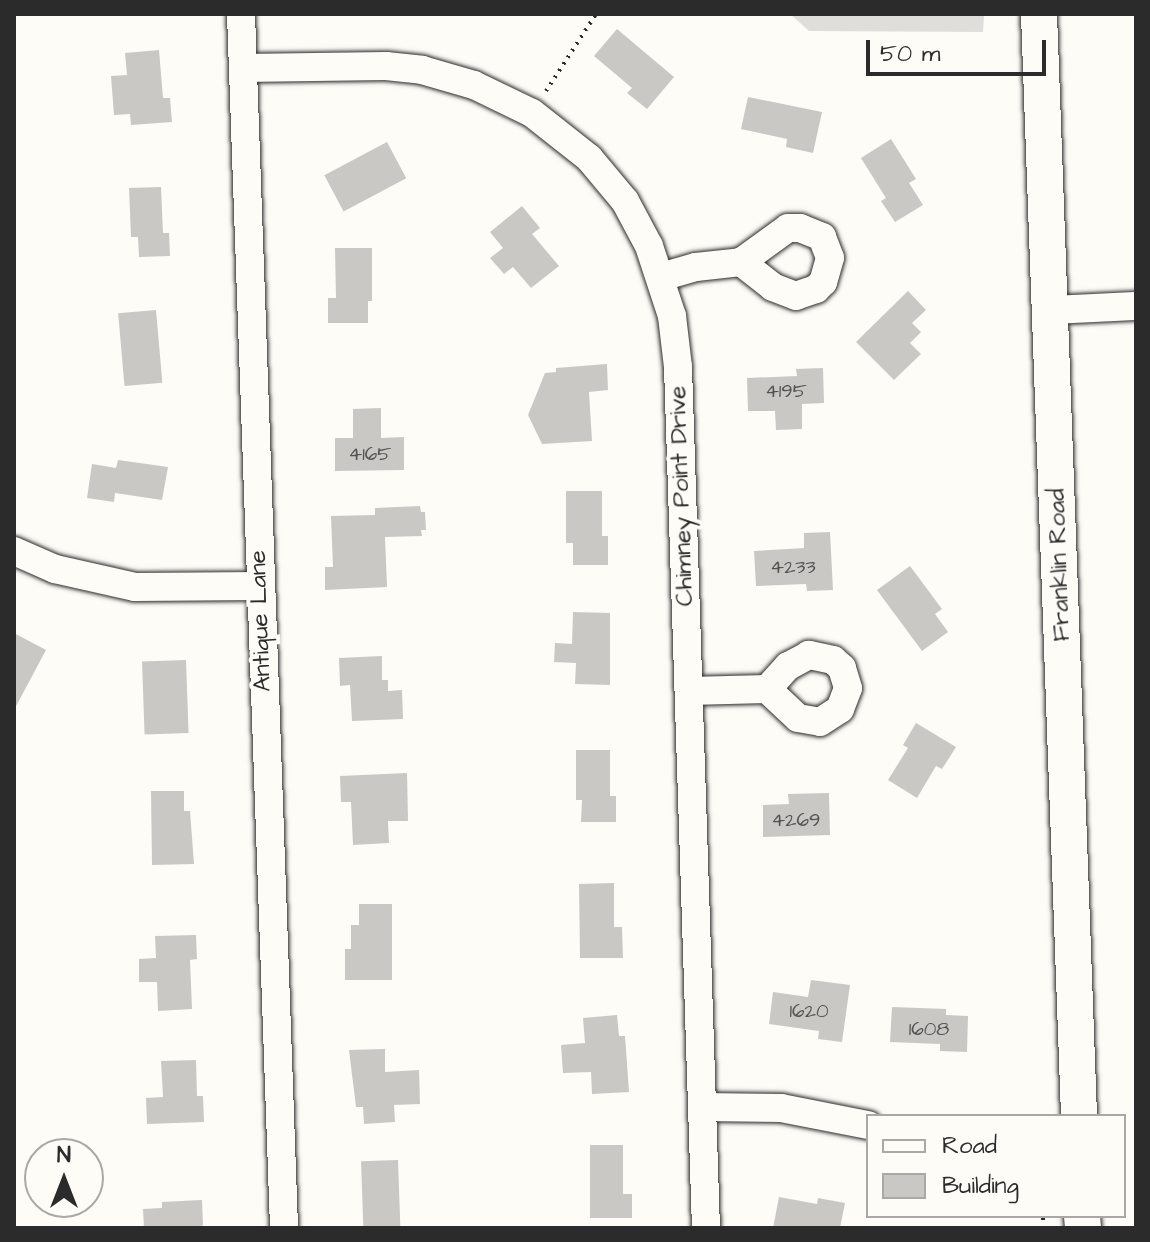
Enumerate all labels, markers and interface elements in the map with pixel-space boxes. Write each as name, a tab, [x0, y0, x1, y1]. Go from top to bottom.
scale bar	[870, 24, 1050, 74]
text: 50 m	[880, 37, 940, 71]
house number: 4195	[765, 379, 807, 403]
street label: Chimney Point Drive	[664, 385, 700, 607]
house number: 4165	[349, 442, 391, 466]
street label: Franklin Road	[1043, 488, 1077, 642]
street label: Antique Lane	[244, 550, 278, 692]
house number: 4233	[770, 555, 816, 579]
house number: 4269	[772, 808, 820, 832]
house number: 1620	[789, 999, 829, 1023]
house number: 1608	[909, 1017, 949, 1041]
legend	[866, 1114, 1126, 1218]
text: Road	[942, 1129, 997, 1163]
north arrow	[24, 1138, 104, 1218]
text: N	[57, 1140, 71, 1171]
text: Building	[942, 1169, 1019, 1203]

